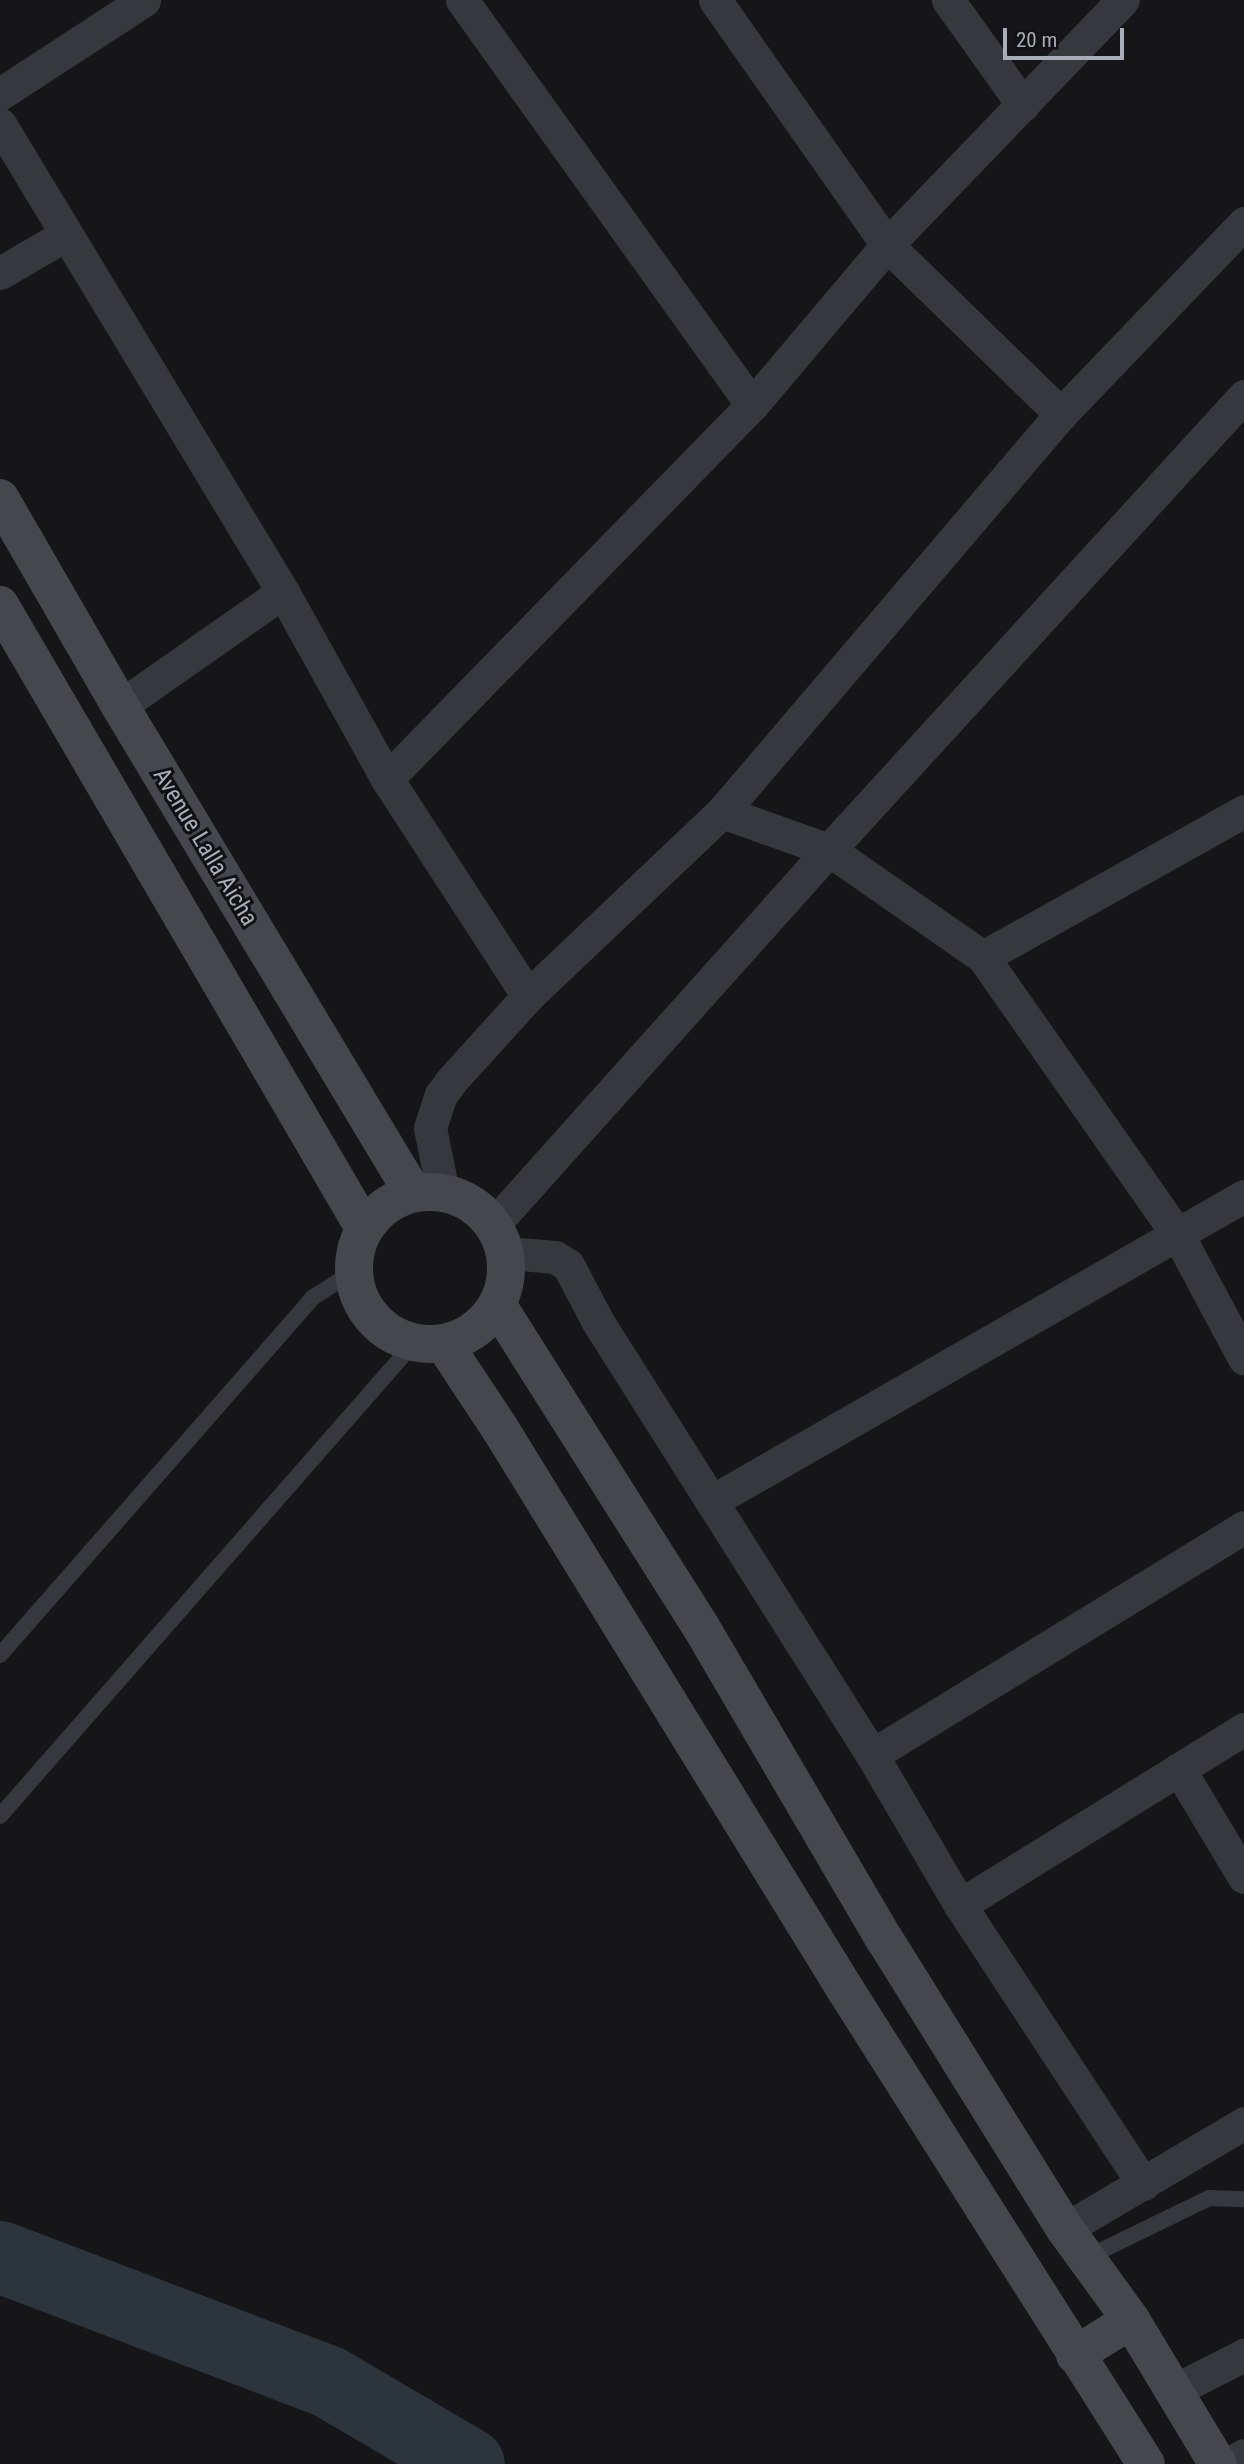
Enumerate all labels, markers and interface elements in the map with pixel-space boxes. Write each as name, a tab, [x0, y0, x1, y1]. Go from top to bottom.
scale bar	[1006, 14, 1127, 58]
text: 20 m	[1016, 28, 1057, 52]
street label: Avenue Lalla Aicha	[147, 763, 263, 931]

